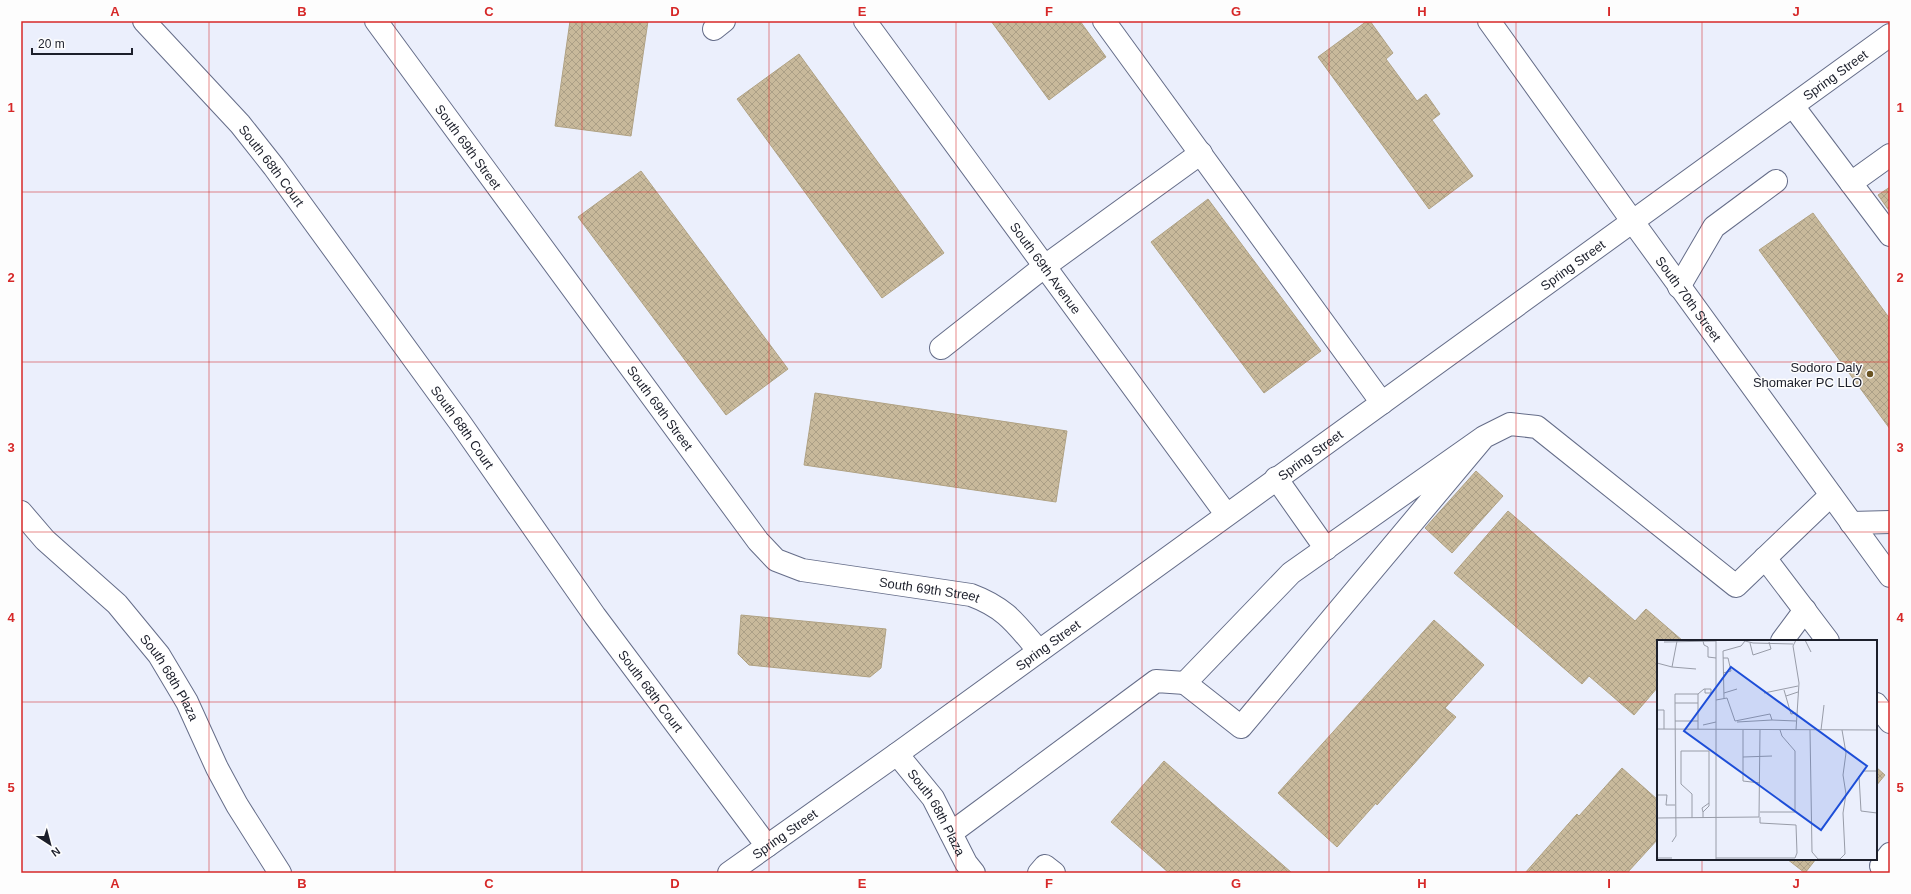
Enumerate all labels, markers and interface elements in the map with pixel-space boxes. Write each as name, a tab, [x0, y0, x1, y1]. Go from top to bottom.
text: A	[110, 4, 120, 19]
text: B	[297, 4, 307, 19]
text: C	[484, 4, 494, 19]
text: D	[670, 4, 680, 19]
text: E	[858, 4, 867, 19]
text: F	[1045, 4, 1053, 19]
text: G	[1231, 4, 1241, 19]
text: H	[1417, 4, 1427, 19]
text: I	[1607, 4, 1611, 19]
text: J	[1792, 4, 1800, 19]
scale bar	[32, 30, 132, 56]
text: 20 m	[38, 37, 65, 51]
street label: Spring Street	[1800, 46, 1871, 103]
text: 1	[7, 100, 15, 115]
text: 1	[1896, 100, 1904, 115]
street label: South 69th Street	[432, 101, 505, 192]
street label: South 68th Court	[236, 122, 308, 209]
street label: South 69th Avenue	[1007, 219, 1084, 317]
street label: Spring Street	[1537, 236, 1608, 293]
street label: South 70th Street	[1653, 253, 1725, 344]
text: 2	[7, 270, 15, 285]
text: 2	[1896, 270, 1904, 285]
place label: Sodoro Daly Shomaker PC LLO	[1753, 360, 1862, 390]
street label: South 69th Street	[624, 363, 696, 453]
marker: Sodoro Daly Shomaker PC LLO	[1865, 369, 1875, 379]
street label: South 68th Court	[428, 383, 498, 472]
street label: Spring Street	[1275, 426, 1346, 483]
text: 3	[7, 440, 15, 455]
text: 3	[1896, 440, 1904, 455]
street label: South 69th Street	[878, 574, 982, 605]
text: 4	[7, 610, 15, 625]
text: 4	[1896, 610, 1904, 625]
street label: Spring Street	[1013, 616, 1083, 673]
street label: South 68th Plaza	[137, 631, 202, 724]
inset map	[1657, 640, 1877, 860]
street label: South 68th Court	[615, 647, 687, 735]
street label: South 68th Plaza	[905, 766, 969, 859]
text: 5	[7, 780, 15, 795]
text: 5	[1896, 780, 1904, 795]
street label: Spring Street	[749, 805, 820, 862]
north arrow	[30, 824, 70, 864]
text: N	[49, 845, 63, 859]
text: A	[110, 876, 120, 891]
text: B	[297, 876, 307, 891]
text: C	[484, 876, 494, 891]
text: D	[670, 876, 680, 891]
text: E	[858, 876, 867, 891]
text: F	[1045, 876, 1053, 891]
text: G	[1231, 876, 1241, 891]
text: H	[1417, 876, 1427, 891]
text: I	[1607, 876, 1611, 891]
text: J	[1792, 876, 1800, 891]

